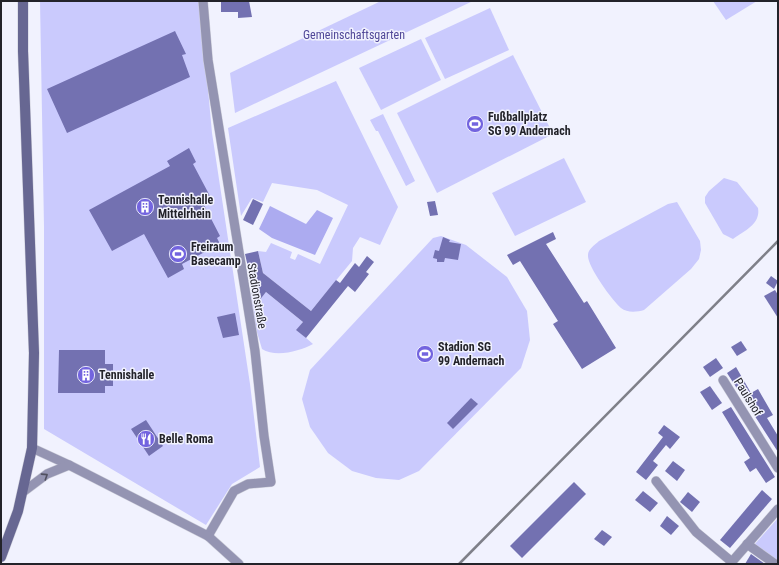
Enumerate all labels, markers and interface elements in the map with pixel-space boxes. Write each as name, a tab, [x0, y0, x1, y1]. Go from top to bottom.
park label: Gemeinschaftsgarten	[303, 28, 405, 42]
place label: Fußballplatz SG 99 Andernach	[488, 110, 571, 138]
sports icon: Fußballplatz SG 99 Andernach	[465, 114, 485, 134]
place label: Tennishalle Mittelrhein	[158, 193, 214, 221]
building icon: Tennishalle Mittelrhein	[135, 197, 155, 217]
place label: Freiraum Basecamp	[191, 240, 241, 268]
sports icon: Freiraum Basecamp	[168, 244, 188, 264]
street label: Stadionstraße	[244, 262, 270, 330]
place label: Stadion SG 99 Andernach	[438, 340, 504, 368]
sports icon: Stadion SG 99 Andernach	[415, 344, 435, 364]
building icon: Tennishalle	[76, 365, 96, 385]
place label: Tennishalle	[99, 368, 155, 382]
street label: Paulshof	[731, 375, 765, 419]
restaurant icon: Belle Roma	[136, 429, 156, 449]
place label: Belle Roma	[159, 432, 214, 446]
one-way arrow	[41, 473, 48, 481]

